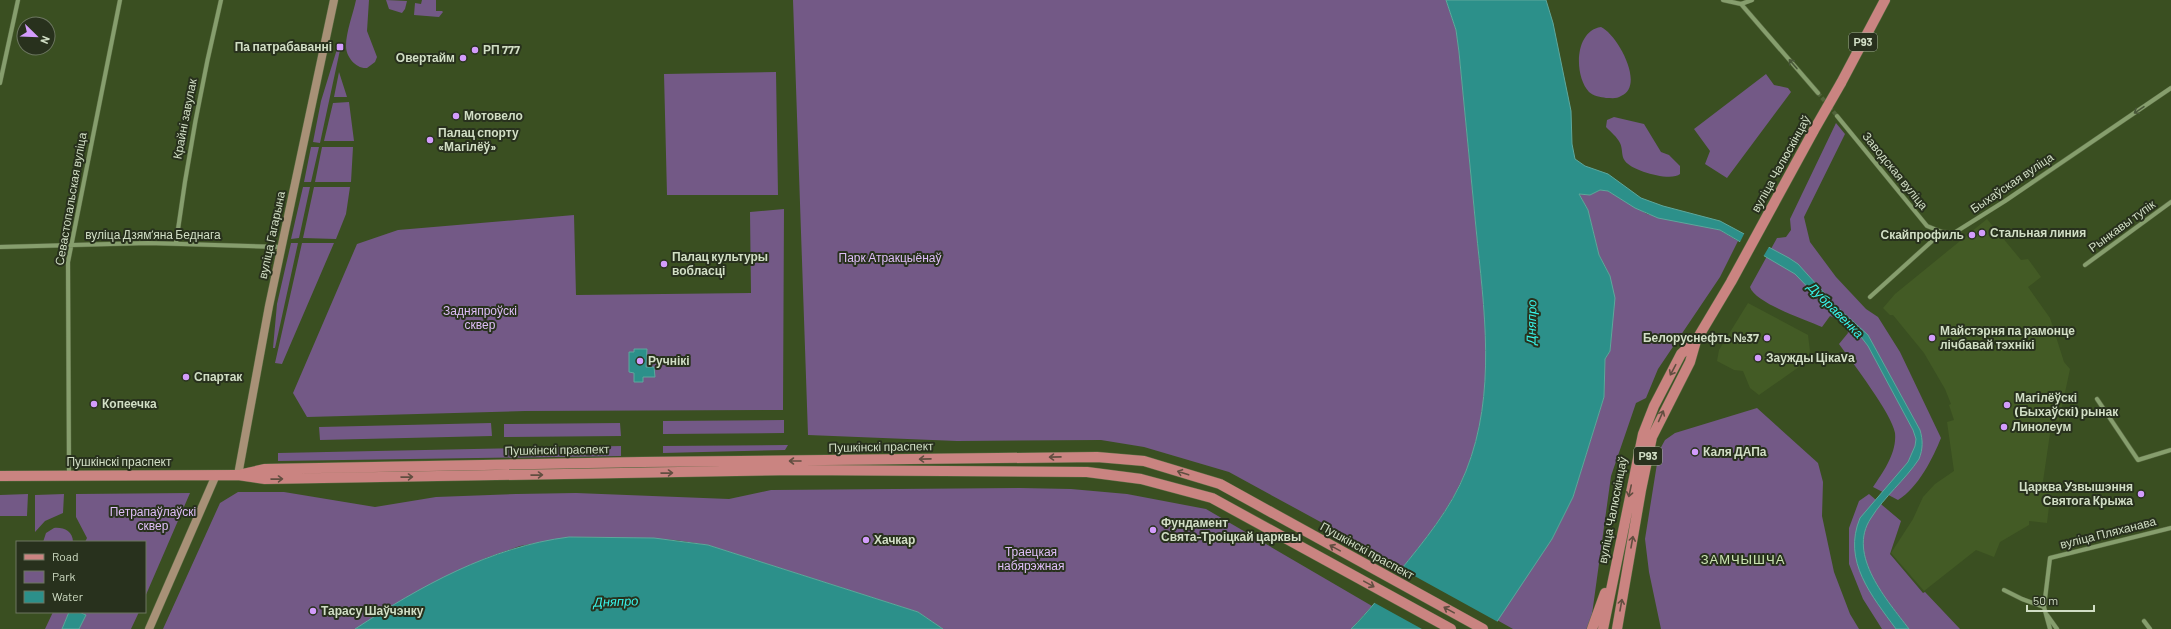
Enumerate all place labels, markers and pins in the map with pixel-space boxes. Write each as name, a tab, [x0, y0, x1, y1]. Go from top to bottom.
place label: Па патрабаванні	[235, 39, 332, 54]
marker: Па патрабаванні	[335, 42, 345, 52]
place label: РП 777	[483, 42, 520, 56]
marker: РП 777	[470, 45, 480, 55]
place label: Овертайм	[396, 50, 455, 65]
marker: Овертайм	[458, 53, 468, 63]
place label: Мотовело	[464, 108, 523, 122]
marker: Мотовело	[451, 111, 461, 121]
place label: Палац спорту «Магілёў»	[438, 125, 519, 154]
marker: Палац спорту «Магілёў»	[425, 135, 435, 145]
place label: Стальная линия	[1990, 225, 2086, 239]
place label: Скайпрофиль	[1880, 227, 1964, 242]
marker: Стальная линия	[1977, 228, 1987, 238]
marker: Скайпрофиль	[1967, 230, 1977, 240]
place label: Палац культуры вобласці	[672, 249, 768, 278]
marker: Палац культуры вобласці	[659, 259, 669, 269]
place label: Майстэрня па рамонце лічбавай тэхнікі	[1940, 323, 2075, 351]
place label: Белоруснефть №37	[1643, 330, 1759, 345]
marker: Белоруснефть №37	[1762, 333, 1772, 343]
marker: Майстэрня па рамонце лічбавай тэхнікі	[1927, 333, 1937, 343]
place label: Заужды ЦікаVа	[1766, 350, 1855, 365]
place label: Ручнікі	[648, 353, 690, 368]
marker: Заужды ЦікаVа	[1753, 353, 1763, 363]
marker: Ручнікі	[635, 356, 645, 366]
place label: Спартак	[194, 369, 243, 384]
marker: Спартак	[181, 372, 191, 382]
place label: Магілёўскі (Быхаўскі) рынак	[2014, 390, 2119, 419]
place label: Копеечка	[102, 396, 157, 410]
marker: Копеечка	[89, 399, 99, 409]
marker: Магілёўскі (Быхаўскі) рынак	[2002, 400, 2012, 410]
place label: Линолеум	[2012, 419, 2072, 434]
marker: Линолеум	[1999, 422, 2009, 432]
place label: Каля ДАПа	[1703, 444, 1767, 459]
marker: Каля ДАПа	[1690, 447, 1700, 457]
place label: Царква Узвышэння Святога Крыжа	[2019, 479, 2133, 508]
marker: Царква Узвышэння Святога Крыжа	[2136, 489, 2146, 499]
place label: Фундамент Свята-Троіцкай царквы	[1161, 515, 1301, 544]
marker: Фундамент Свята-Троіцкай царквы	[1148, 525, 1158, 535]
place label: Хачкар	[874, 532, 915, 547]
marker: Хачкар	[861, 535, 871, 545]
place label: Тарасу Шаўчэнку	[321, 603, 424, 618]
marker: Тарасу Шаўчэнку	[308, 606, 318, 616]

